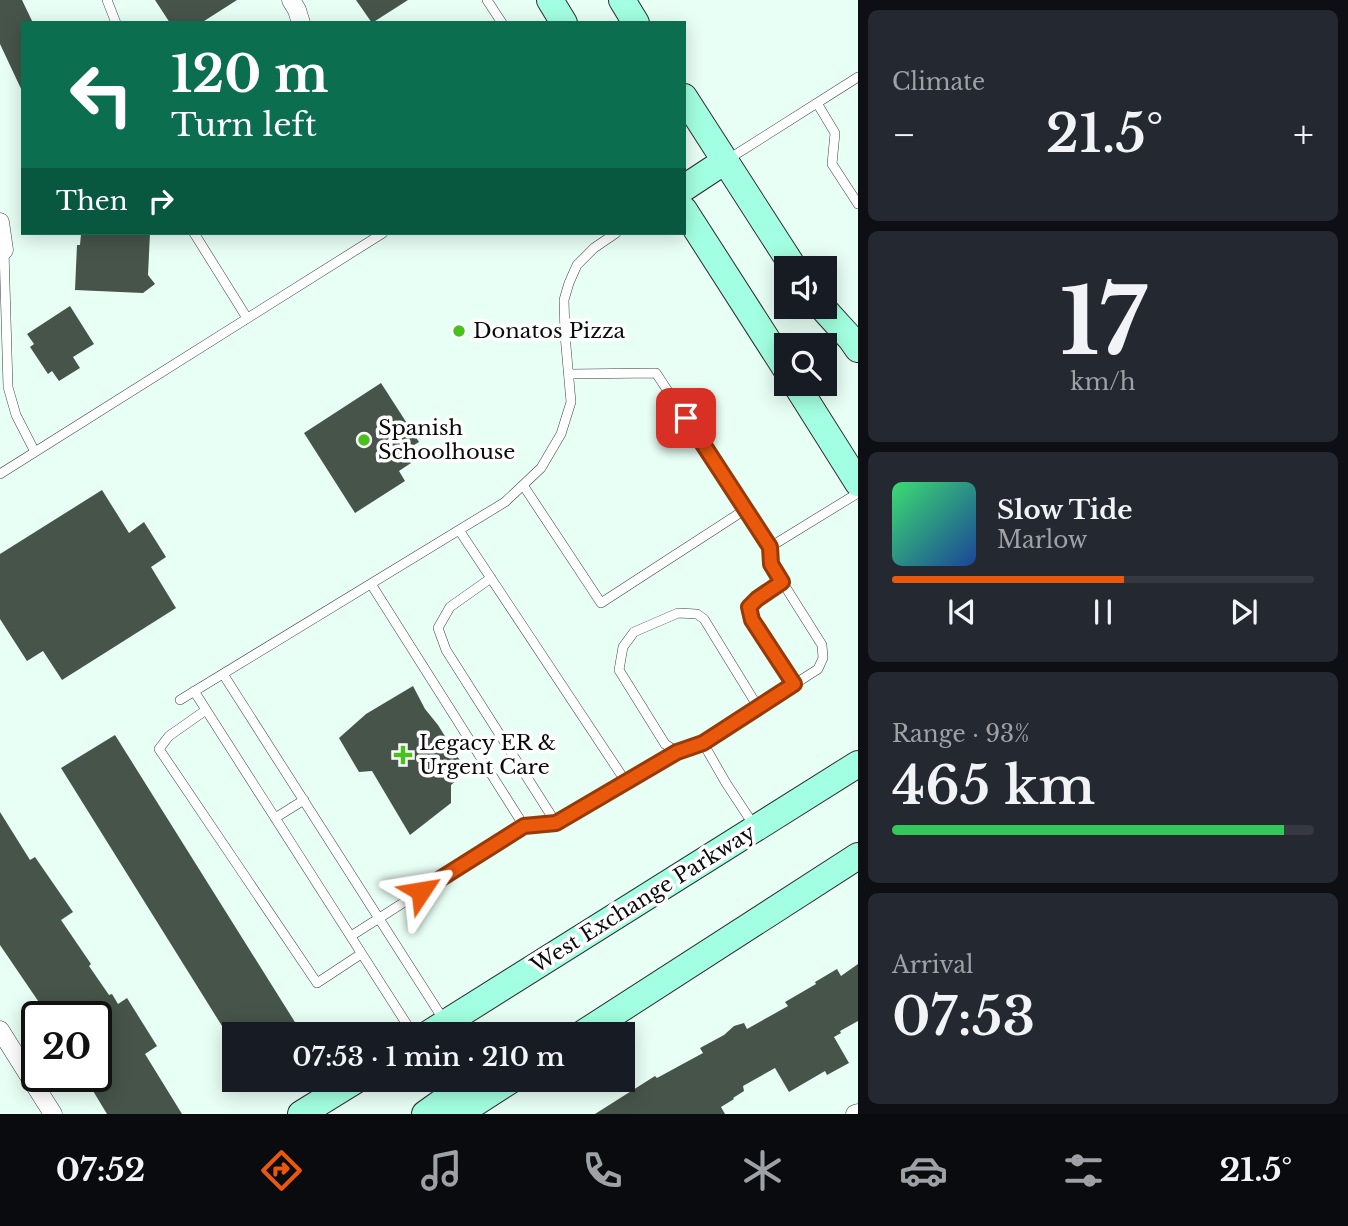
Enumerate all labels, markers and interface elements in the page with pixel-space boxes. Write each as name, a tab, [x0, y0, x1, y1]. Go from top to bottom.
text: 120 m	[171, 44, 329, 105]
icon: left	[56, 49, 147, 140]
text: Climate	[892, 68, 985, 96]
text: 21.5°	[1046, 102, 1163, 166]
text: Turn left	[171, 105, 317, 145]
text: −	[892, 111, 916, 158]
text: +	[1293, 111, 1314, 158]
icon: right	[142, 182, 180, 220]
text: Then	[56, 185, 128, 217]
map controls	[774, 256, 837, 396]
button: sound	[774, 256, 837, 319]
text: 17	[1060, 266, 1146, 379]
place label: Donatos Pizza	[473, 318, 626, 344]
marker: Donatos Pizza	[451, 323, 467, 339]
button: search	[774, 333, 837, 396]
text: km/h	[1070, 368, 1136, 396]
pin	[656, 388, 716, 448]
icon: arrive	[667, 399, 705, 437]
place label: Spanish Schoolhouse	[378, 415, 515, 465]
marker: Spanish Schoolhouse	[356, 432, 372, 448]
text: Slow Tide	[997, 494, 1133, 526]
text: Marlow	[997, 526, 1087, 554]
icon: previous	[943, 593, 981, 631]
icon: pause	[1084, 593, 1122, 631]
icon: next	[1225, 593, 1263, 631]
text: Range · 93%	[892, 720, 1030, 748]
place label: Legacy ER & Urgent Care	[419, 730, 556, 780]
marker: Legacy ER & Urgent Care	[393, 745, 413, 765]
text: 465 km	[892, 754, 1095, 818]
street label: West Exchange Parkway	[525, 819, 760, 979]
position arrow	[384, 854, 458, 928]
text: Arrival	[892, 951, 973, 979]
text: 07:53	[892, 985, 1035, 1049]
speed limit sign: 20	[21, 1001, 112, 1092]
text: 07:53 · 1 min · 210 m	[292, 1041, 565, 1073]
icon: directions	[257, 1146, 306, 1195]
icon: music	[417, 1146, 466, 1195]
icon: phone	[578, 1146, 627, 1195]
icon: climate	[738, 1146, 787, 1195]
icon: car	[899, 1146, 948, 1195]
icon: filters	[1059, 1146, 1108, 1195]
text: 07:52	[56, 1150, 145, 1190]
text: 21.5°	[1219, 1150, 1292, 1190]

